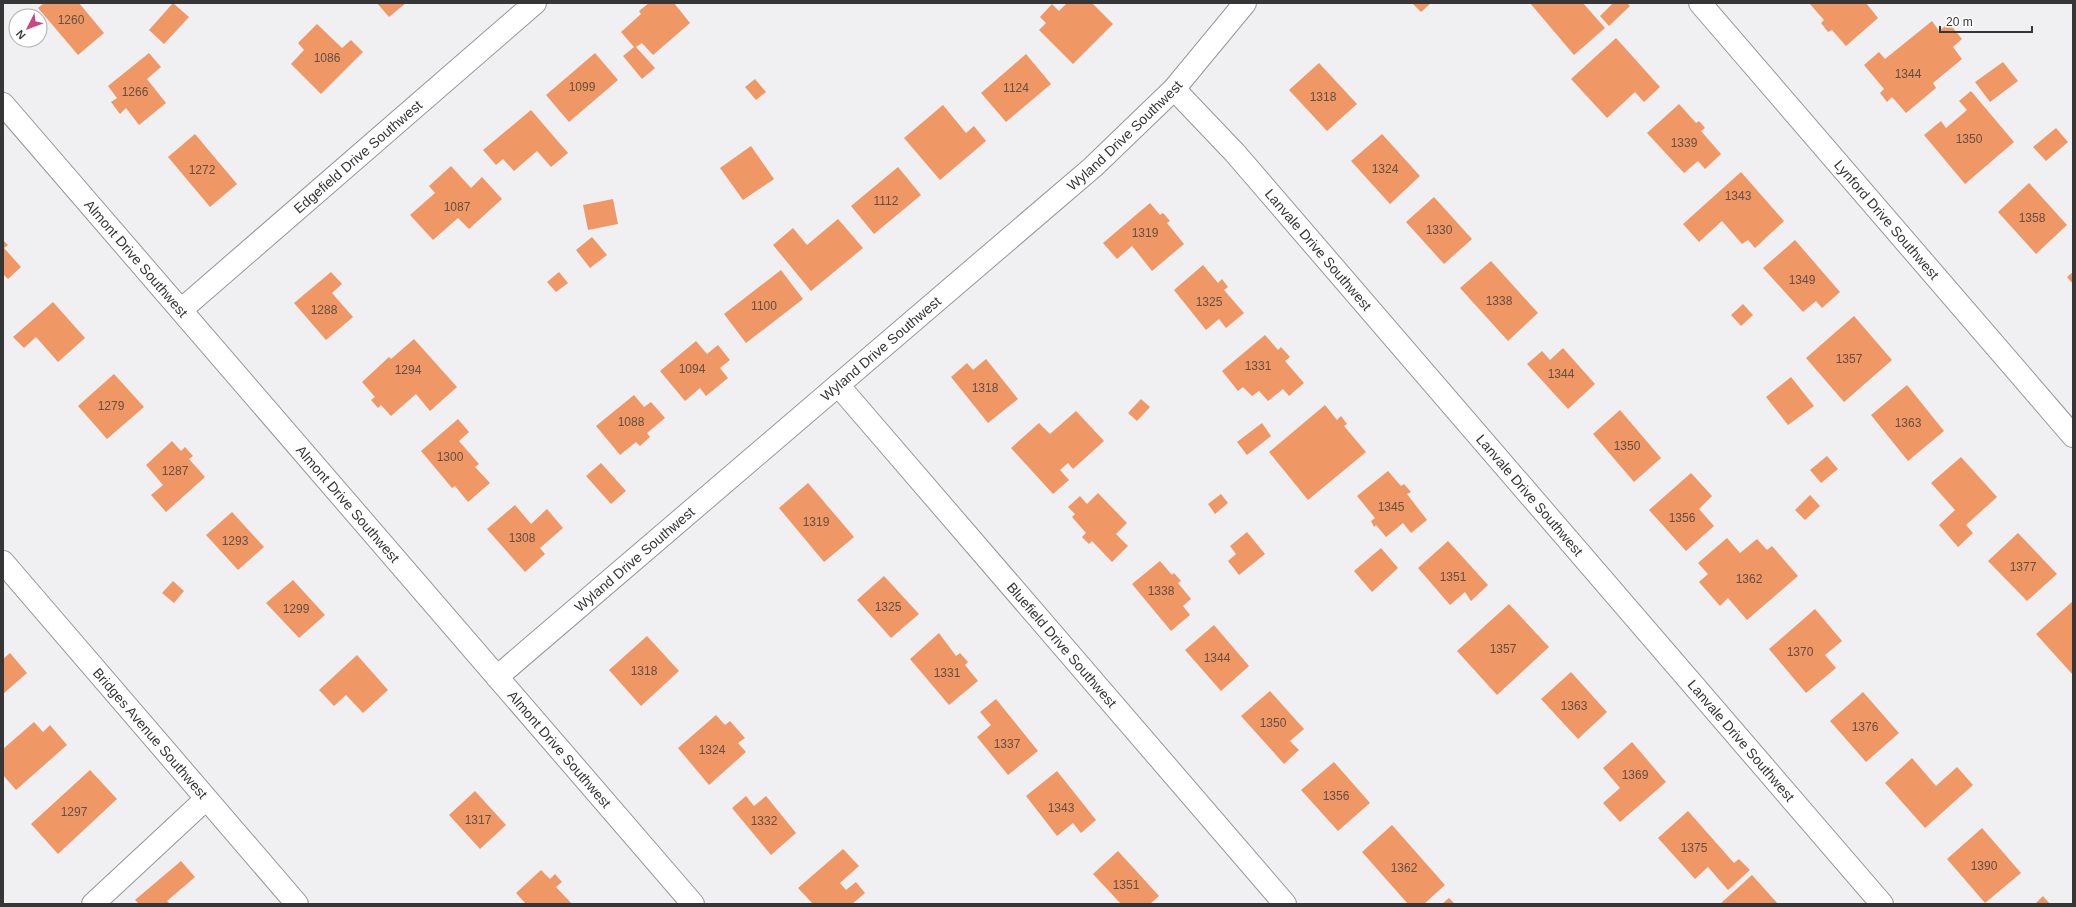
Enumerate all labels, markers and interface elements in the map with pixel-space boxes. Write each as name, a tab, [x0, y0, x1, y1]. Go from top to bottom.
north arrow	[8, 8, 48, 48]
scale bar	[1940, 8, 2032, 34]
house number: 1260	[58, 13, 85, 27]
text: 20 m	[1946, 15, 1973, 29]
text: N	[13, 28, 28, 42]
house number: 1086	[314, 51, 341, 65]
house number: 1344	[1895, 67, 1922, 81]
street label: Wyland Drive Southwest	[1064, 77, 1186, 194]
house number: 1099	[569, 80, 596, 94]
house number: 1124	[1003, 81, 1029, 95]
house number: 1266	[122, 85, 149, 99]
house number: 1318	[1310, 90, 1337, 104]
street label: Edgefield Drive Southwest	[290, 97, 425, 217]
house number: 1350	[1956, 132, 1983, 146]
house number: 1339	[1671, 136, 1698, 150]
street label: Lynford Drive Southwest	[1831, 157, 1942, 283]
house number: 1324	[1372, 162, 1399, 176]
house number: 1272	[189, 163, 216, 177]
street label: Lanvale Drive Southwest	[1262, 186, 1375, 314]
house number: 1343	[1725, 189, 1752, 203]
house number: 1112	[874, 194, 899, 208]
street label: Almont Drive Southwest	[81, 197, 191, 320]
house number: 1087	[444, 200, 471, 214]
house number: 1358	[2019, 211, 2046, 225]
house number: 1330	[1426, 223, 1453, 237]
house number: 1319	[1132, 226, 1159, 240]
house number: 1349	[1789, 273, 1816, 287]
street label: Wyland Drive Southwest	[818, 293, 944, 404]
house number: 1338	[1486, 294, 1513, 308]
house number: 1325	[1196, 295, 1223, 309]
house number: 1100	[751, 299, 777, 313]
house number: 1288	[311, 303, 338, 317]
house number: 1357	[1836, 352, 1863, 366]
house number: 1331	[1245, 359, 1272, 373]
house number: 1094	[679, 362, 706, 376]
house number: 1294	[395, 363, 422, 377]
house number: 1344	[1548, 367, 1575, 381]
house number: 1318	[972, 381, 999, 395]
house number: 1279	[98, 399, 125, 413]
house number: 1088	[618, 415, 645, 429]
house number: 1363	[1895, 416, 1922, 430]
street label: Lanvale Drive Southwest	[1473, 431, 1586, 559]
house number: 1350	[1614, 439, 1641, 453]
street label: Almont Drive Southwest	[293, 442, 403, 566]
house number: 1300	[437, 450, 464, 464]
house number: 1287	[162, 464, 189, 478]
house number: 1345	[1378, 500, 1405, 514]
street label: Wyland Drive Southwest	[571, 504, 698, 615]
house number: 1356	[1669, 511, 1696, 525]
house number: 1319	[803, 515, 830, 529]
house number: 1308	[509, 531, 536, 545]
house number: 1293	[222, 534, 249, 548]
house number: 1377	[2010, 560, 2037, 574]
house number: 1351	[1440, 570, 1467, 584]
house number: 1362	[1736, 572, 1763, 586]
street label: Bluefield Drive Southwest	[1004, 579, 1120, 711]
house number: 1338	[1148, 584, 1175, 598]
house number: 1325	[875, 600, 902, 614]
house number: 1299	[283, 602, 310, 616]
house number: 1357	[1490, 642, 1517, 656]
house number: 1370	[1787, 645, 1814, 659]
house number: 1344	[1204, 651, 1231, 665]
house number: 1318	[631, 664, 658, 678]
street label: Bridges Avenue Southwest	[90, 665, 211, 802]
house number: 1331	[934, 666, 961, 680]
street label: Lanvale Drive Southwest	[1685, 677, 1798, 805]
street label: Almont Drive Southwest	[505, 687, 614, 811]
house number: 1363	[1561, 699, 1588, 713]
house number: 1350	[1260, 716, 1287, 730]
house number: 1376	[1852, 720, 1879, 734]
house number: 1337	[994, 737, 1021, 751]
house number: 1324	[699, 743, 726, 757]
house number: 1369	[1622, 768, 1649, 782]
house number: 1356	[1323, 789, 1350, 803]
house number: 1343	[1048, 801, 1075, 815]
house number: 1297	[61, 805, 88, 819]
house number: 1317	[465, 813, 492, 827]
house number: 1332	[751, 814, 778, 828]
house number: 1375	[1681, 841, 1708, 855]
house number: 1390	[1971, 859, 1998, 873]
house number: 1362	[1391, 861, 1418, 875]
house number: 1351	[1113, 878, 1140, 892]

